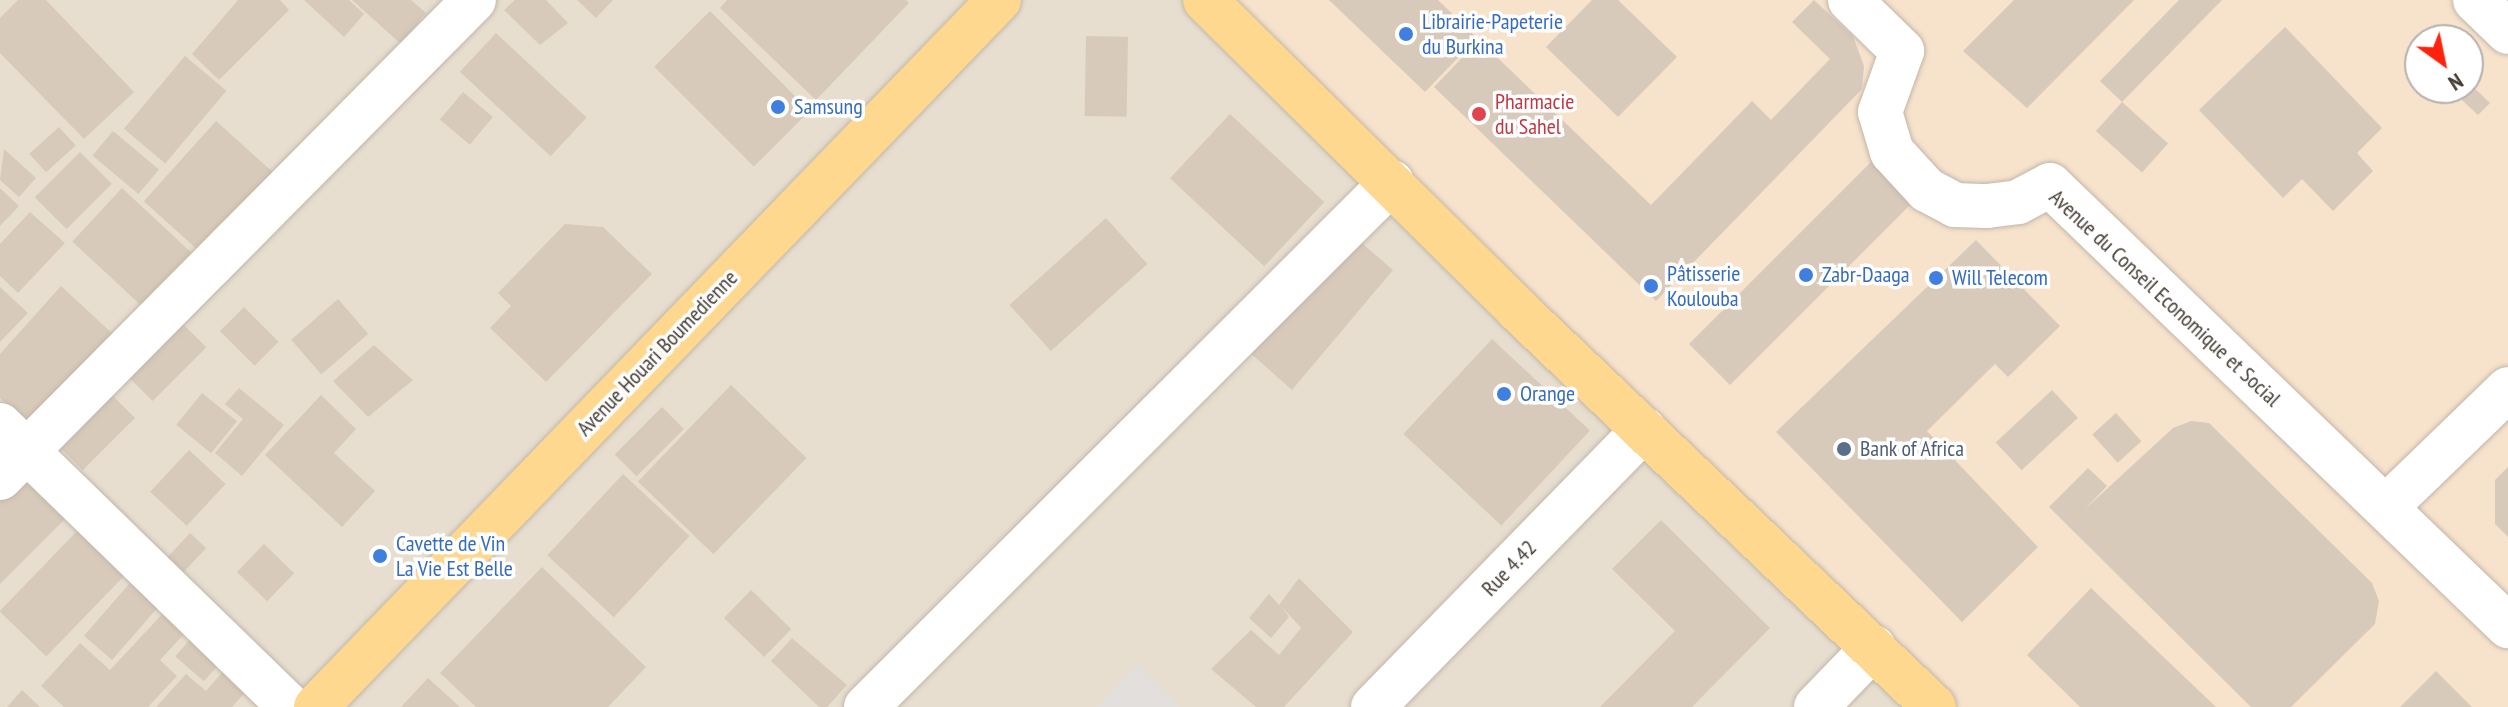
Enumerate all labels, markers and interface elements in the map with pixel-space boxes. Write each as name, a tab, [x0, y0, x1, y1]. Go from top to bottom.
place label: Librairie-Papeterie du Burkina	[1422, 8, 1563, 60]
north arrow	[2404, 24, 2484, 104]
marker: Librairie-Papeterie du Burkina	[1397, 25, 1415, 43]
text: N	[2443, 67, 2469, 97]
place label: Pharmacie du Sahel	[1495, 88, 1574, 140]
place label: Samsung	[794, 94, 863, 120]
marker: Samsung	[769, 98, 787, 116]
marker: Pharmacie du Sahel	[1470, 105, 1488, 123]
street label: Avenue du Conseil Economique et Social	[2044, 184, 2286, 412]
place label: Pâtisserie Koulouba	[1667, 260, 1740, 312]
place label: Zabr-Daaga	[1822, 262, 1910, 288]
street label: Avenue Houari Boumedienne	[571, 265, 743, 441]
place label: Will Telecom	[1952, 265, 2048, 291]
marker: Zabr-Daaga	[1797, 266, 1815, 284]
marker: Will Telecom	[1927, 269, 1945, 287]
marker: Pâtisserie Koulouba	[1642, 277, 1660, 295]
place label: Orange	[1520, 381, 1575, 407]
marker: Orange	[1495, 385, 1513, 403]
place label: Bank of Africa	[1860, 436, 1965, 462]
marker: Bank of Africa	[1835, 440, 1853, 458]
place label: Cavette de Vin La Vie Est Belle	[396, 530, 513, 582]
street label: Rue 4.42	[1476, 535, 1542, 601]
marker: Cavette de Vin La Vie Est Belle	[371, 547, 389, 565]

